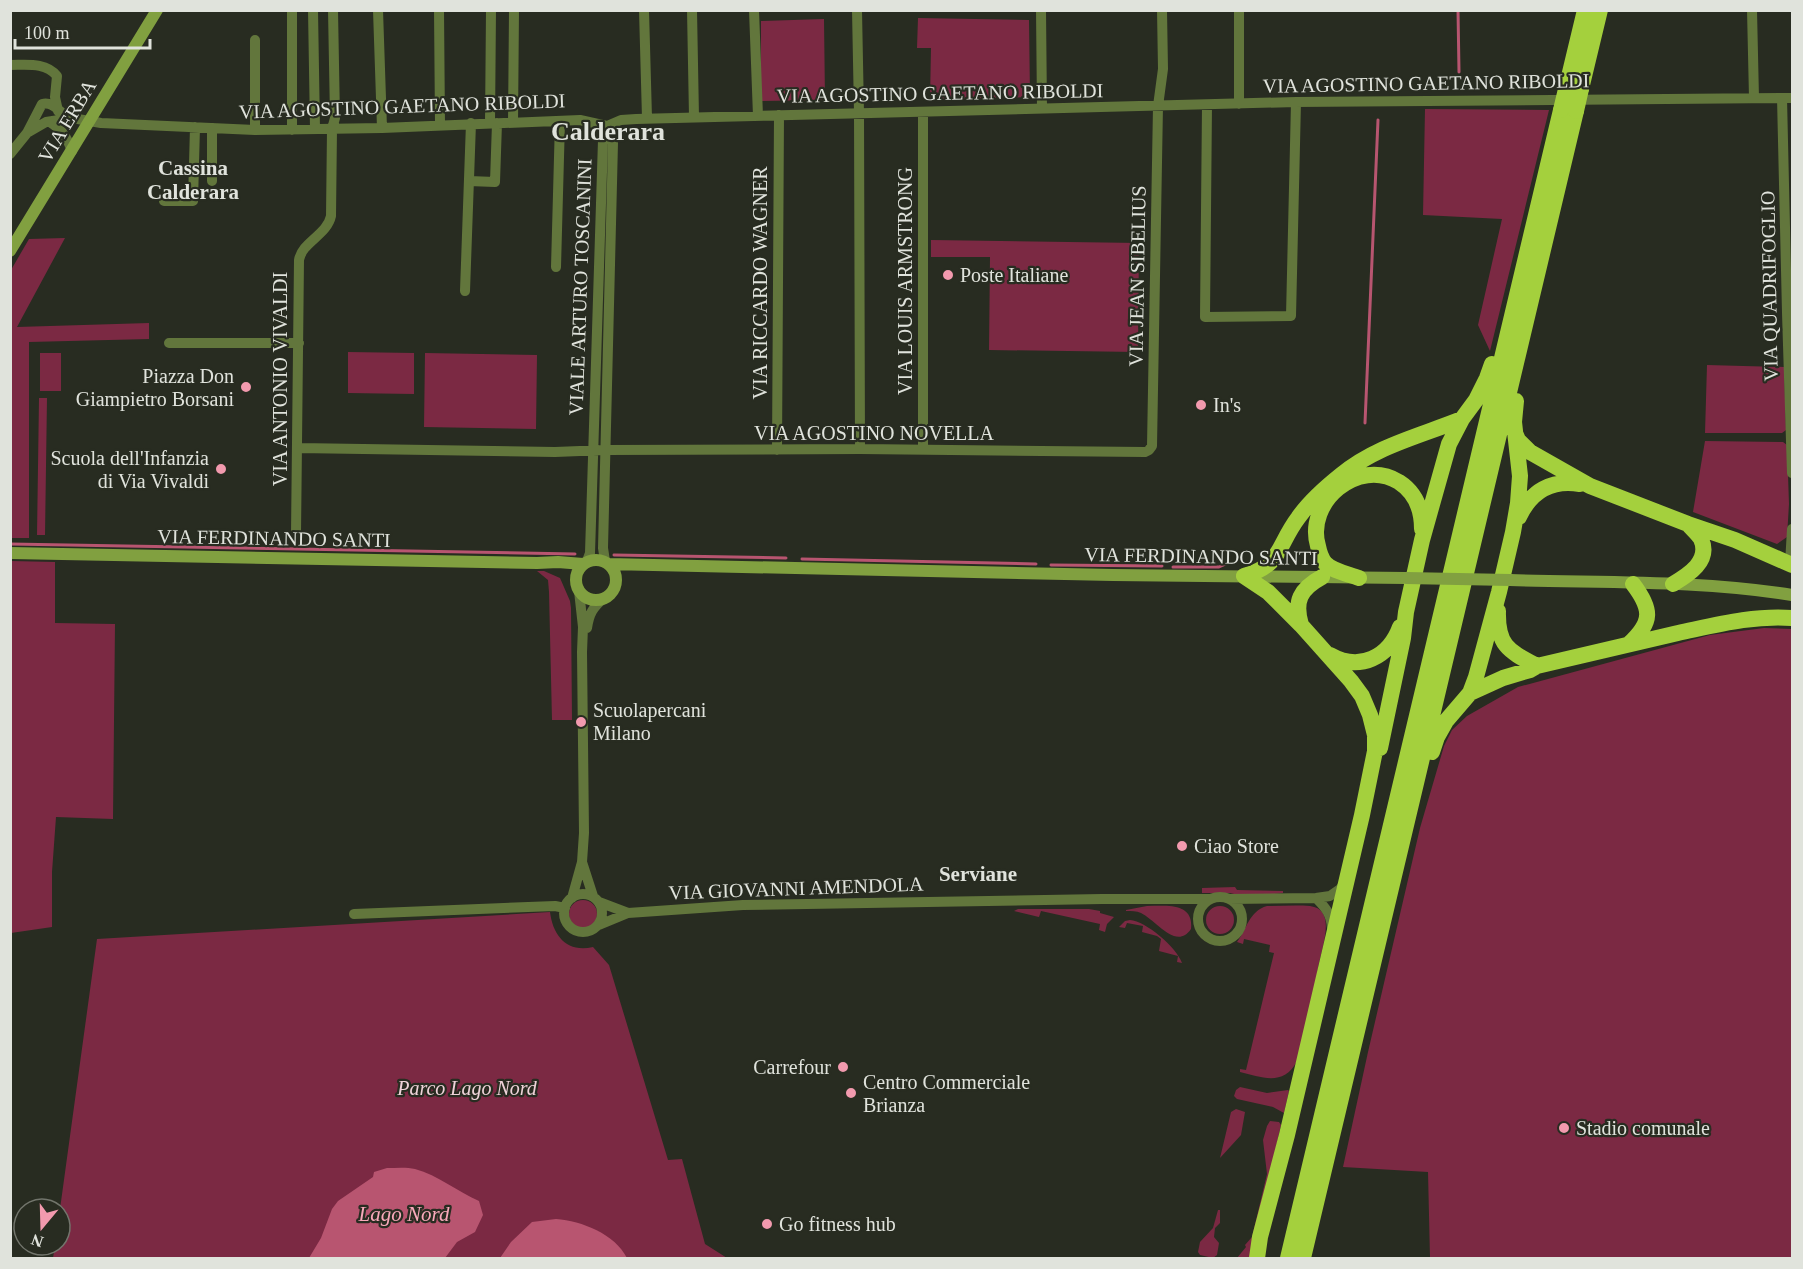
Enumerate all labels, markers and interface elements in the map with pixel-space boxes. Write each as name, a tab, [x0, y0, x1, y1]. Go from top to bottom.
scale bar	[15, 12, 150, 50]
text: 100 m	[24, 23, 70, 43]
street label: VIA AGOSTINO GAETANO RIBOLDI	[1262, 69, 1590, 97]
street label: VIA ERBA	[34, 75, 101, 166]
street label: VIA AGOSTINO GAETANO RIBOLDI	[776, 79, 1104, 107]
street label: VIA AGOSTINO GAETANO RIBOLDI	[238, 89, 566, 123]
district label: Calderara	[551, 117, 665, 146]
district label: Cassina Calderara	[147, 156, 240, 204]
street label: VIALE ARTURO TOSCANINI	[565, 158, 595, 416]
street label: VIA RICCARDO WAGNER	[749, 166, 771, 399]
street label: VIA LOUIS ARMSTRONG	[894, 167, 916, 395]
street label: VIA JEAN SIBELIUS	[1124, 185, 1150, 367]
street label: VIA QUADRIFOGLIO	[1756, 191, 1782, 381]
place label: Poste Italiane	[960, 264, 1068, 286]
marker: Poste Italiane	[941, 268, 955, 282]
street label: VIA ANTONIO VIVALDI	[269, 272, 291, 486]
place label: Piazza Don Giampietro Borsani	[76, 365, 234, 411]
marker: Piazza Don Giampietro Borsani	[239, 380, 253, 394]
place label: In's	[1213, 394, 1241, 416]
marker: In's	[1194, 398, 1208, 412]
street label: VIA AGOSTINO NOVELLA	[754, 422, 995, 444]
place label: Scuola dell'Infanzia di Via Vivaldi	[50, 447, 209, 492]
marker: Scuola dell'Infanzia di Via Vivaldi	[214, 462, 228, 476]
street label: VIA FERDINANDO SANTI	[157, 525, 391, 551]
street label: VIA FERDINANDO SANTI	[1084, 543, 1318, 569]
place label: Scuolapercani Milano	[593, 699, 707, 744]
marker: Scuolapercani Milano	[574, 715, 588, 729]
place label: Ciao Store	[1194, 835, 1279, 857]
marker: Ciao Store	[1175, 839, 1189, 853]
district label: Serviane	[939, 862, 1017, 886]
street label: VIA GIOVANNI AMENDOLA	[668, 873, 924, 903]
place label: Carrefour	[753, 1056, 831, 1078]
marker: Carrefour	[836, 1060, 850, 1074]
place label: Centro Commerciale Brianza	[863, 1071, 1030, 1116]
park label: Parco Lago Nord	[396, 1077, 538, 1100]
marker: Centro Commerciale Brianza	[844, 1086, 858, 1100]
place label: Stadio comunale	[1576, 1117, 1710, 1139]
marker: Stadio comunale	[1557, 1121, 1571, 1135]
north arrow	[12, 1197, 72, 1257]
water label: Lago Nord	[358, 1202, 450, 1226]
place label: Go fitness hub	[779, 1213, 896, 1235]
marker: Go fitness hub	[760, 1217, 774, 1231]
text: N	[29, 1231, 46, 1251]

